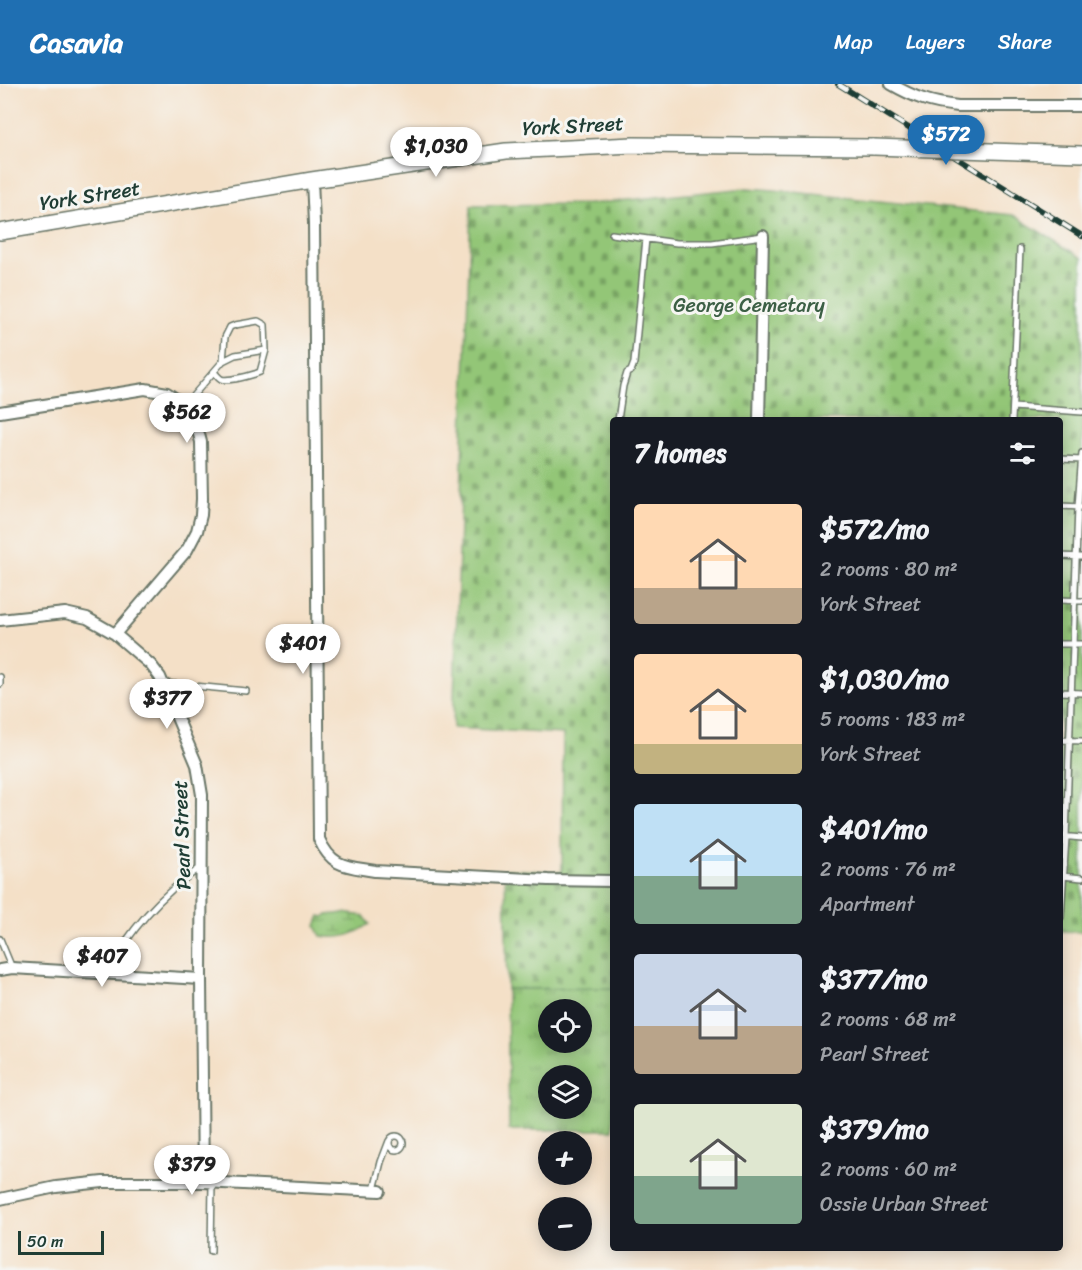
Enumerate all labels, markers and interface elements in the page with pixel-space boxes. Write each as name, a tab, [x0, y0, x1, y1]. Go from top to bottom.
text: Casavia	[30, 18, 123, 67]
text: Map	[834, 23, 873, 61]
text: Layers	[906, 23, 965, 61]
text: Share	[998, 23, 1052, 61]
street label: York Street	[522, 106, 625, 146]
pin: $572	[910, 115, 982, 166]
text: $572	[922, 117, 970, 152]
pin: $1,030	[387, 127, 485, 178]
text: $1,030	[404, 129, 468, 164]
street label: York Street	[37, 171, 143, 221]
park label: George Cemetary	[673, 288, 826, 323]
pin: $562	[151, 393, 223, 444]
text: $562	[163, 395, 211, 430]
text: 7 homes	[634, 430, 726, 476]
icon: filters	[1006, 437, 1039, 470]
text: $572/mo	[820, 506, 929, 552]
icon: home	[682, 528, 754, 600]
text: 2 rooms · 80 m²	[820, 552, 958, 587]
text: York Street	[820, 587, 921, 622]
pin: $401	[267, 624, 339, 675]
text: $401	[279, 626, 327, 661]
text: $1,030/mo	[820, 656, 949, 702]
icon: home	[682, 678, 754, 750]
pin: $377	[131, 679, 203, 730]
text: $377	[143, 681, 191, 716]
text: 5 rooms · 183 m²	[820, 702, 965, 737]
text: York Street	[820, 737, 921, 772]
street label: Pearl Street	[163, 779, 201, 890]
text: $401/mo	[820, 806, 927, 852]
icon: home	[682, 828, 754, 900]
text: 2 rooms · 76 m²	[820, 852, 956, 887]
text: Apartment	[820, 887, 914, 922]
pin: $407	[66, 937, 138, 988]
text: $407	[77, 939, 127, 974]
text: $377/mo	[820, 956, 928, 1002]
icon: home	[682, 978, 754, 1050]
map controls	[538, 999, 592, 1251]
button: locate	[538, 999, 592, 1053]
text: 2 rooms · 68 m²	[820, 1002, 956, 1037]
text: Pearl Street	[820, 1037, 930, 1072]
button: layers	[538, 1065, 592, 1119]
text: $379/mo	[820, 1106, 929, 1152]
icon: home	[682, 1128, 754, 1200]
button: +	[538, 1131, 592, 1185]
pin: $379	[156, 1145, 228, 1196]
text: $379	[168, 1147, 216, 1182]
text: 2 rooms · 60 m²	[820, 1152, 957, 1187]
text: Ossie Urban Street	[820, 1187, 989, 1222]
button: −	[538, 1197, 592, 1251]
text: 50 m	[27, 1227, 63, 1256]
scale bar	[18, 1228, 104, 1256]

